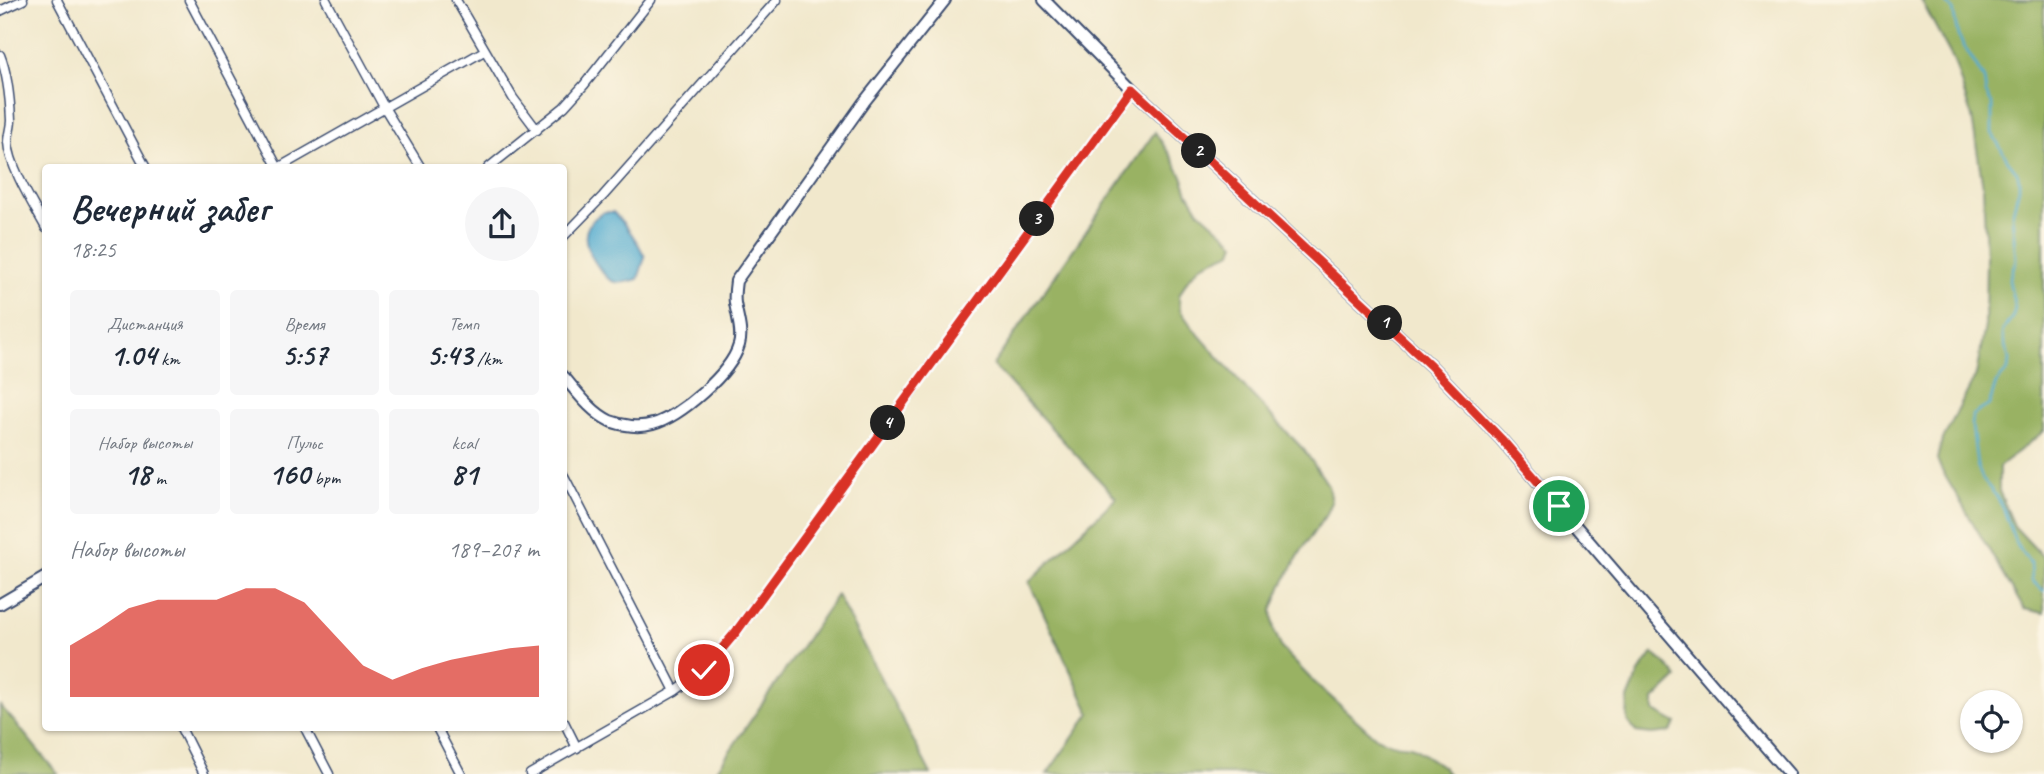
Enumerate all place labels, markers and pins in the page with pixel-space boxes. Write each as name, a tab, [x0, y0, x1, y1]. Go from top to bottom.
pin: 2	[1182, 134, 1216, 168]
pin: 3	[1020, 202, 1054, 236]
pin: 1	[1368, 306, 1402, 340]
pin: 4	[870, 406, 906, 440]
pin	[1529, 476, 1589, 536]
pin	[674, 640, 734, 700]

